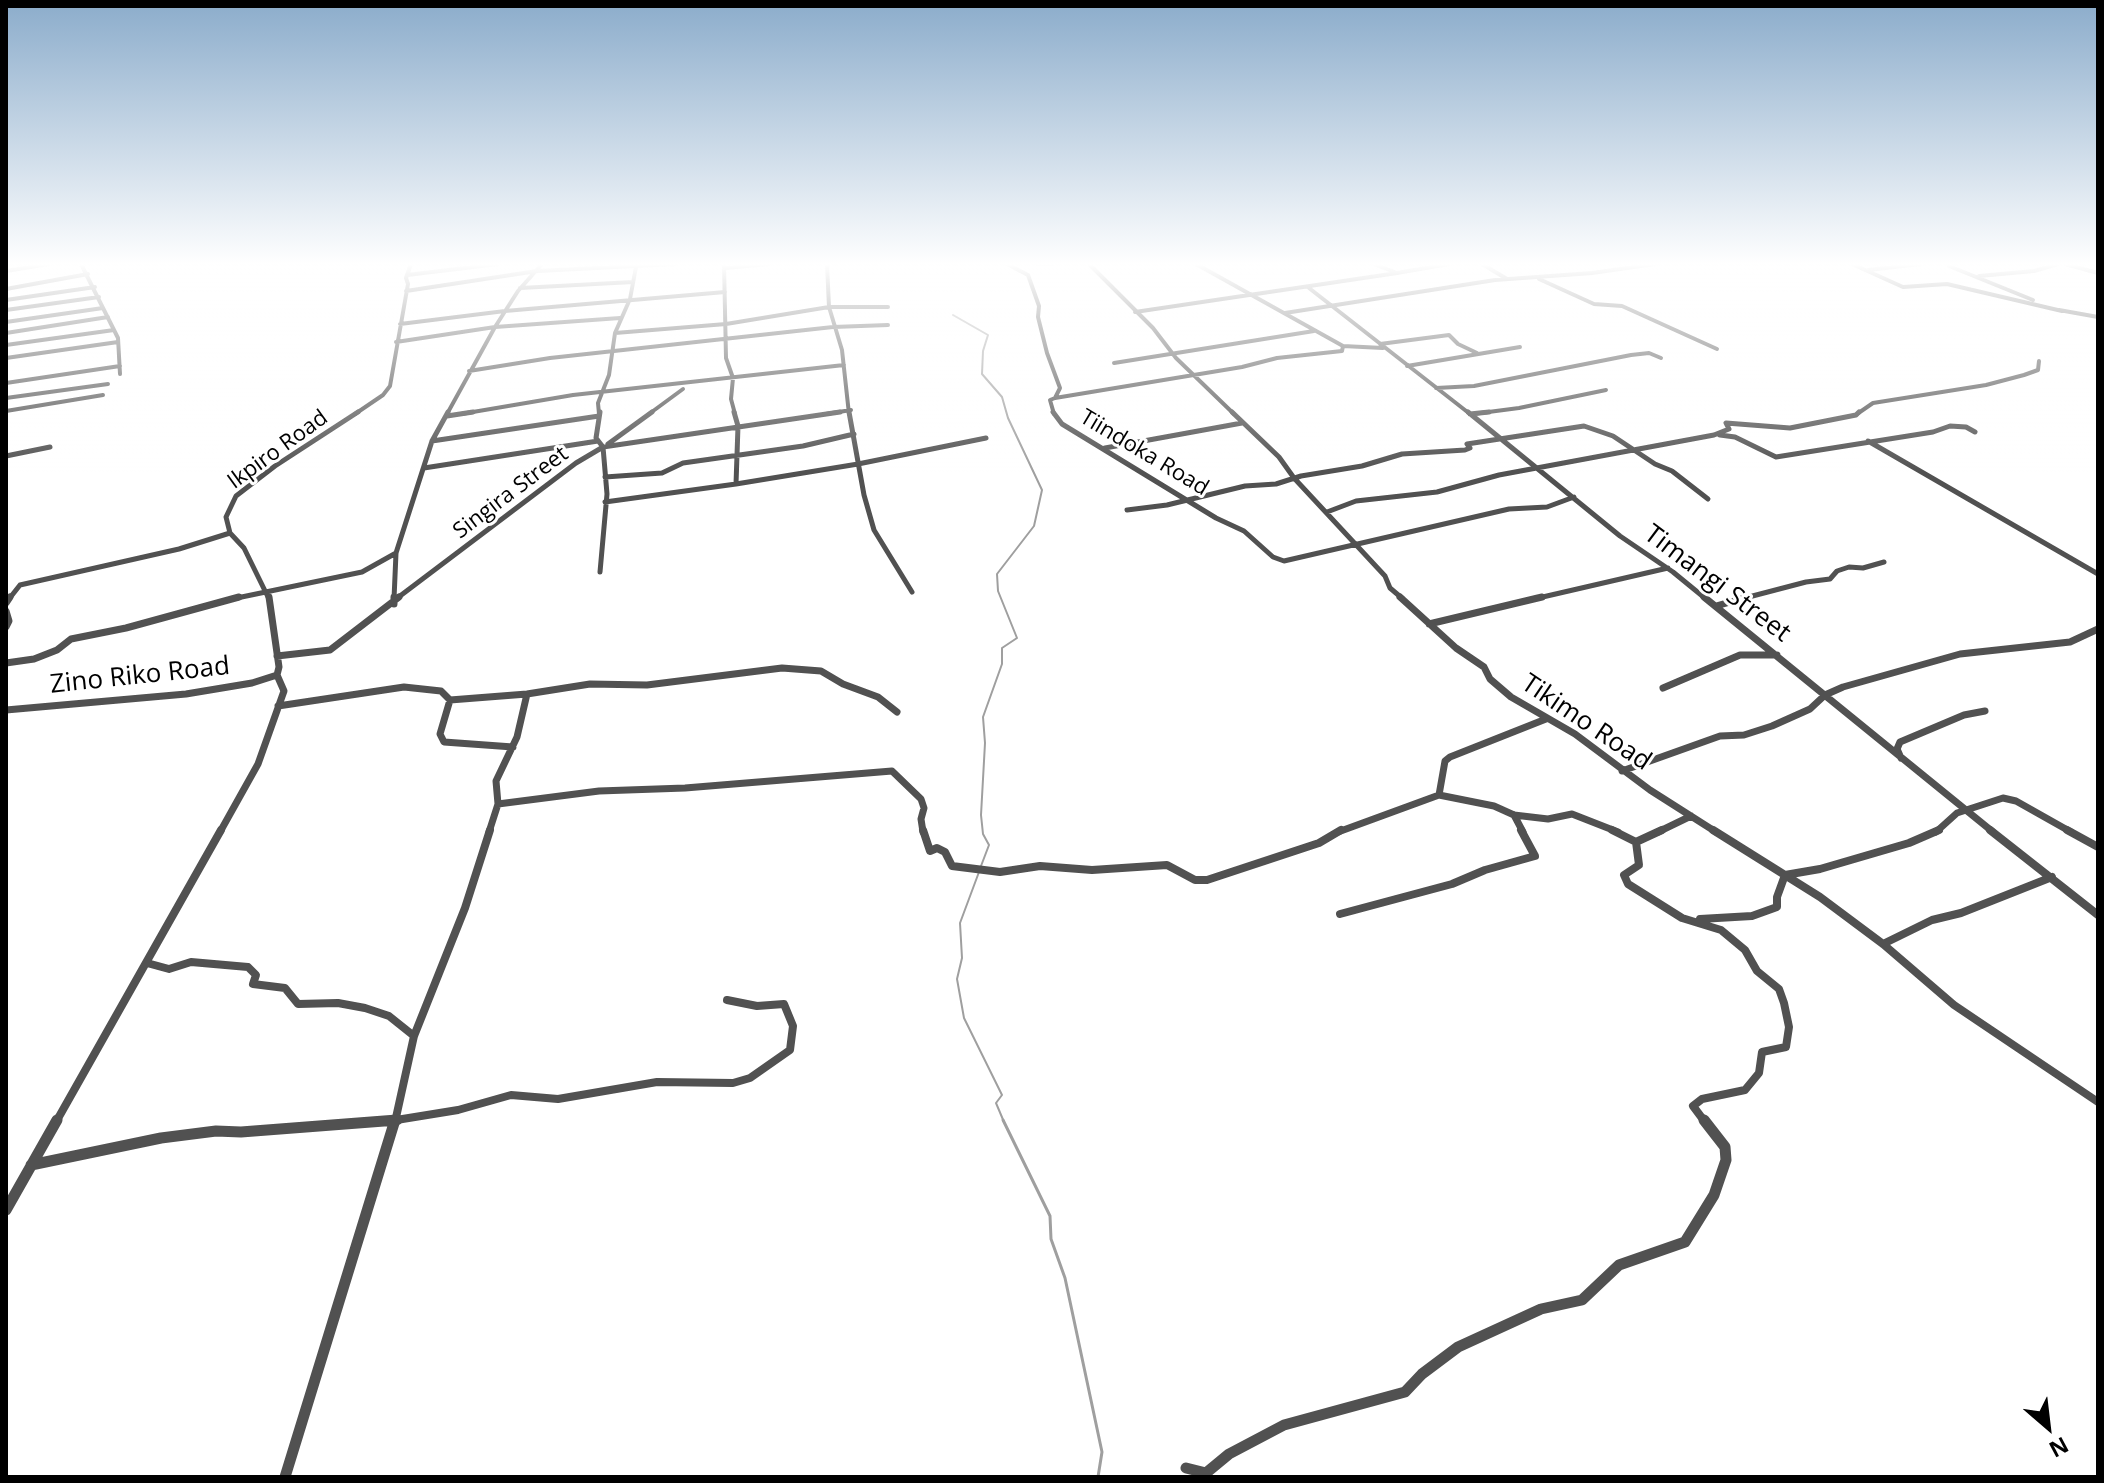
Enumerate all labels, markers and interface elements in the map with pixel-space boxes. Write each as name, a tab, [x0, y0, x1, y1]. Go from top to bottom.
street label: Tiindoka Road	[1075, 404, 1213, 502]
street label: Ikpiro Road	[223, 405, 333, 495]
street label: Singira Street	[448, 441, 574, 545]
street label: Timangi Street	[1638, 519, 1796, 649]
street label: Zino Riko Road	[49, 651, 231, 701]
street label: Tikimo Road	[1515, 668, 1657, 778]
north arrow	[2008, 1387, 2088, 1467]
text: N	[2044, 1431, 2074, 1466]

